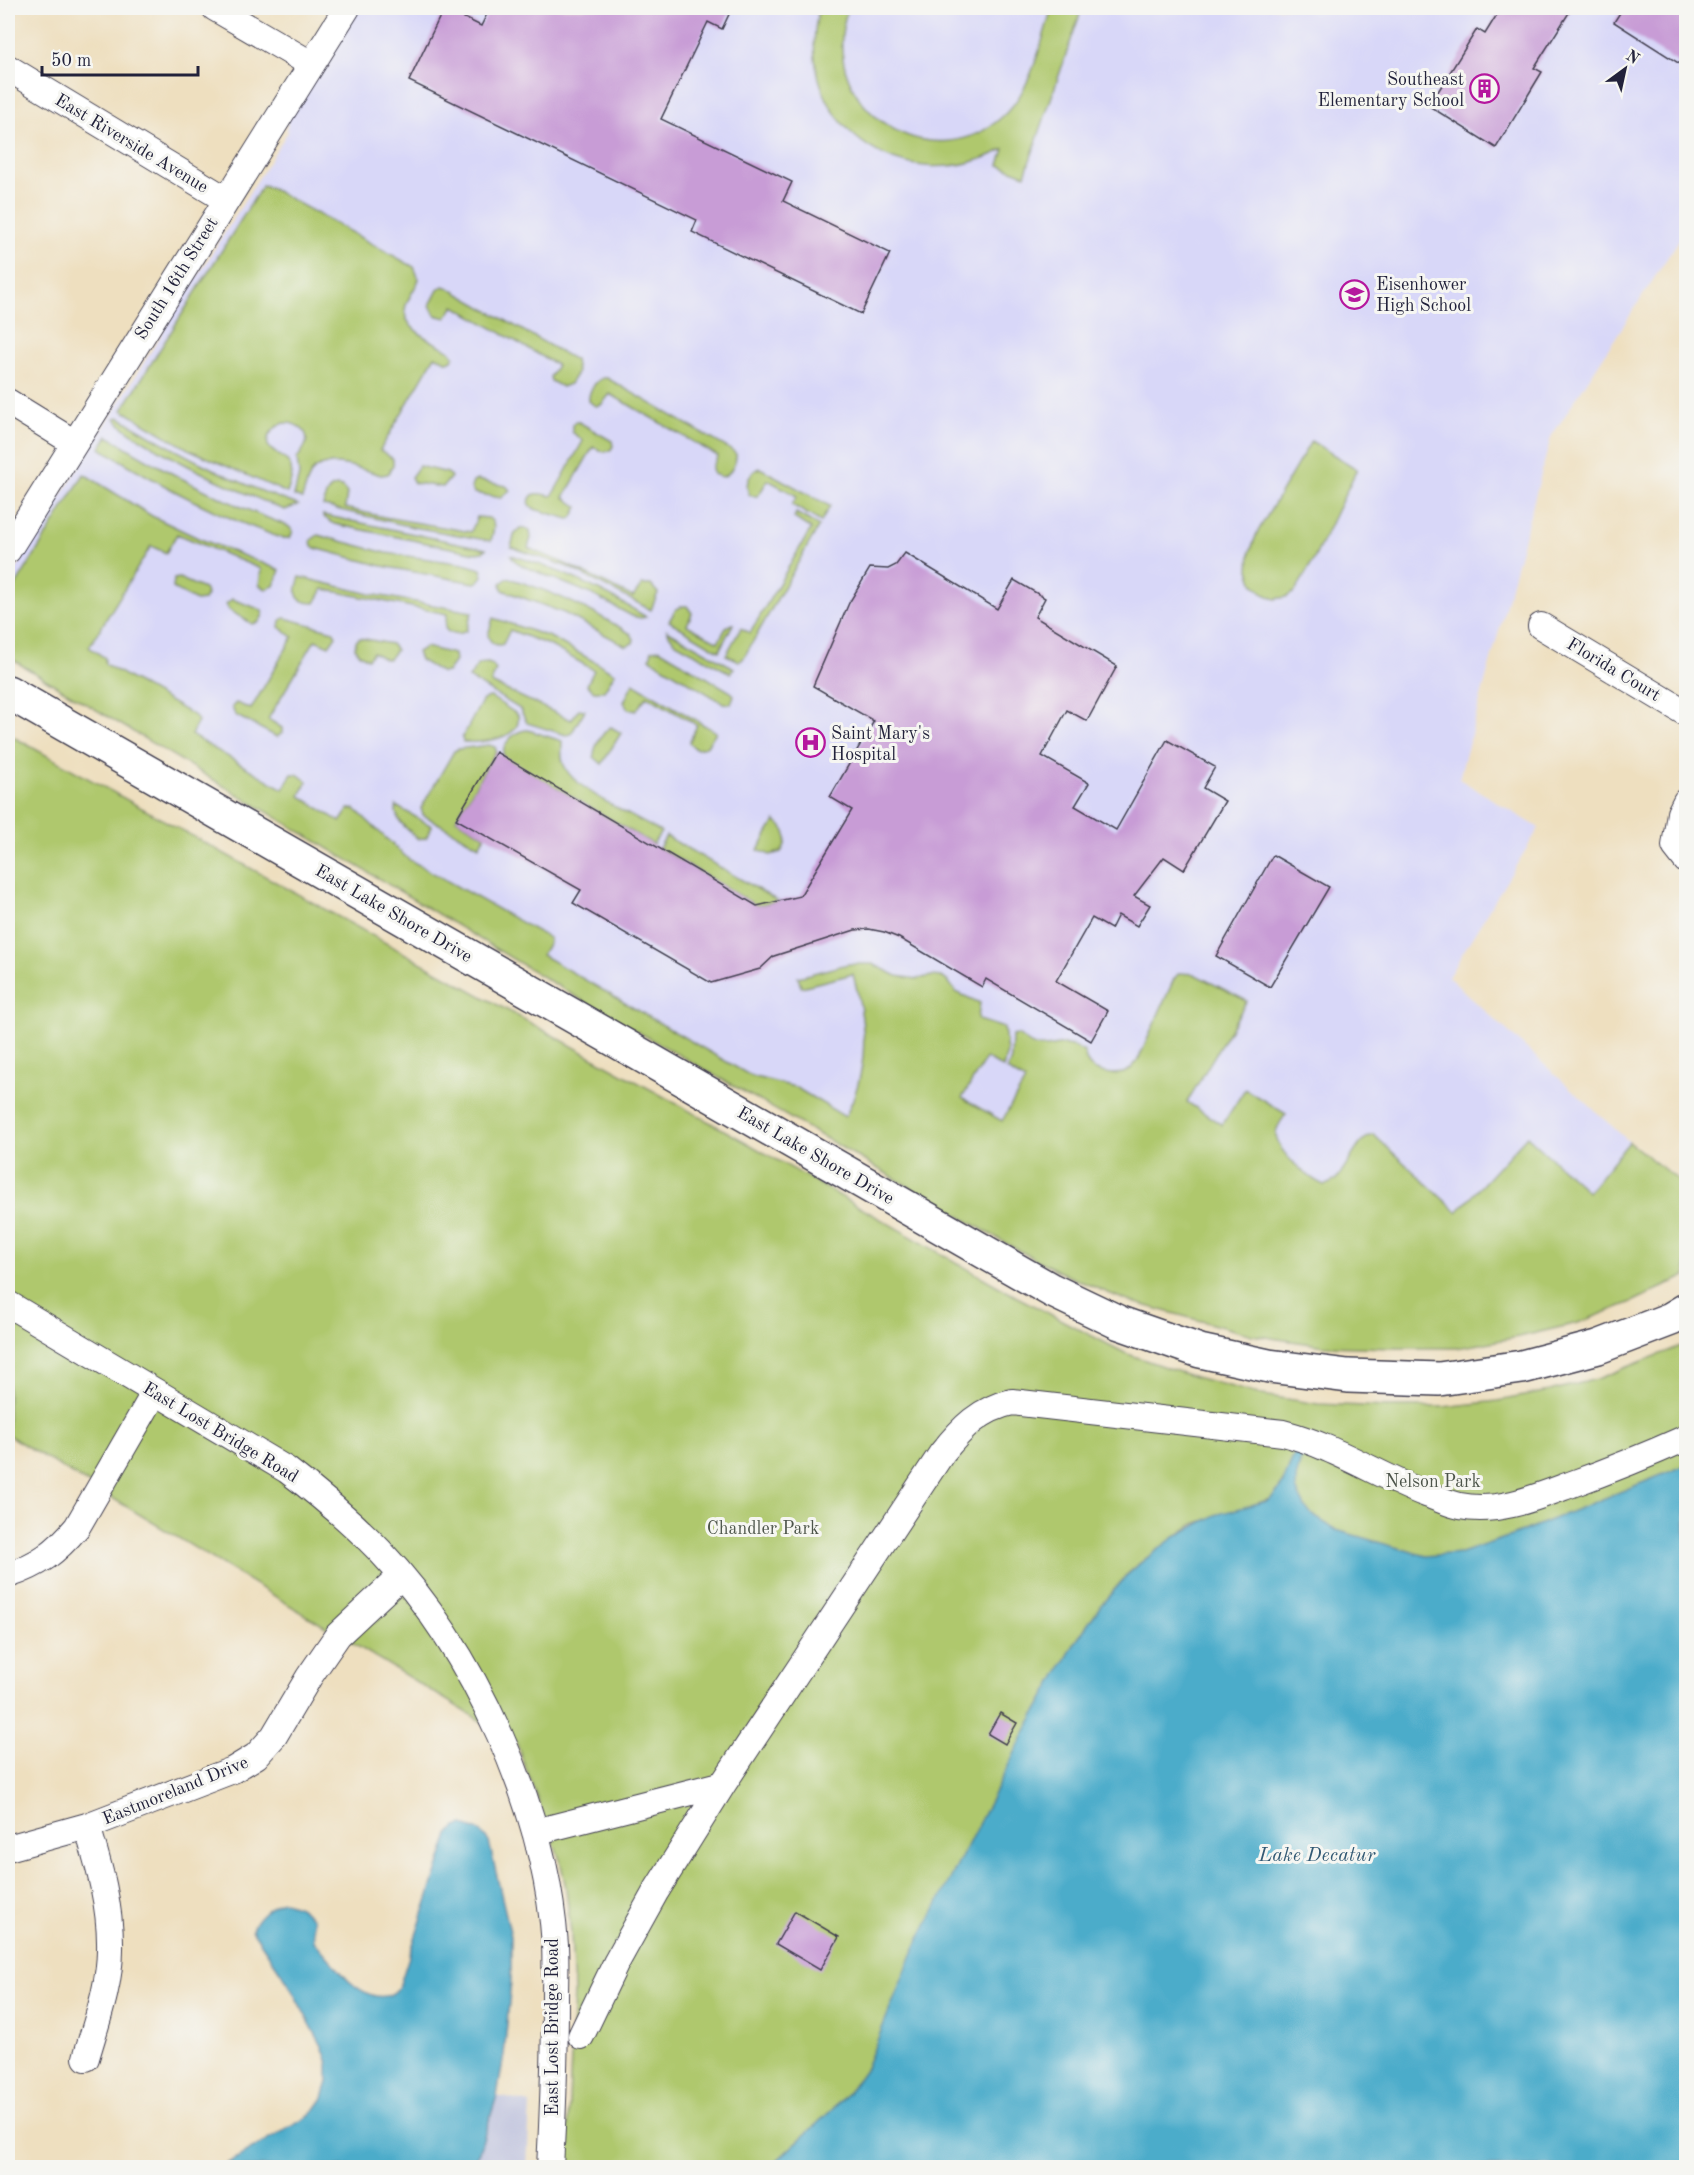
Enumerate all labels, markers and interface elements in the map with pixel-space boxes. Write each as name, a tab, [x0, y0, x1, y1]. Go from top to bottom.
scale bar	[42, 39, 198, 77]
north arrow	[1595, 39, 1655, 99]
text: N	[1623, 48, 1642, 69]
text: 50 m	[51, 52, 91, 70]
place label: Southeast Elementary School	[1317, 71, 1464, 110]
building icon: Southeast Elementary School	[1469, 73, 1501, 105]
street label: East Riverside Avenue	[52, 91, 211, 197]
street label: South 16th Street	[132, 214, 222, 343]
place label: Eisenhower High School	[1376, 276, 1471, 315]
school or university icon: Eisenhower High School	[1339, 278, 1371, 310]
street label: Florida Court	[1564, 635, 1663, 705]
place label: Saint Mary's Hospital	[831, 725, 930, 764]
hospital icon: Saint Mary's Hospital	[794, 727, 826, 759]
street label: East Lake Shore Drive	[312, 862, 475, 966]
street label: East Lake Shore Drive	[734, 1104, 897, 1208]
street label: East Lost Bridge Road	[140, 1379, 301, 1486]
park label: Nelson Park	[1385, 1473, 1481, 1491]
park label: Chandler Park	[707, 1520, 819, 1538]
street label: Eastmoreland Drive	[100, 1753, 251, 1828]
water label: Lake Decatur	[1258, 1846, 1376, 1866]
street label: East Lost Bridge Road	[544, 1938, 562, 2116]

